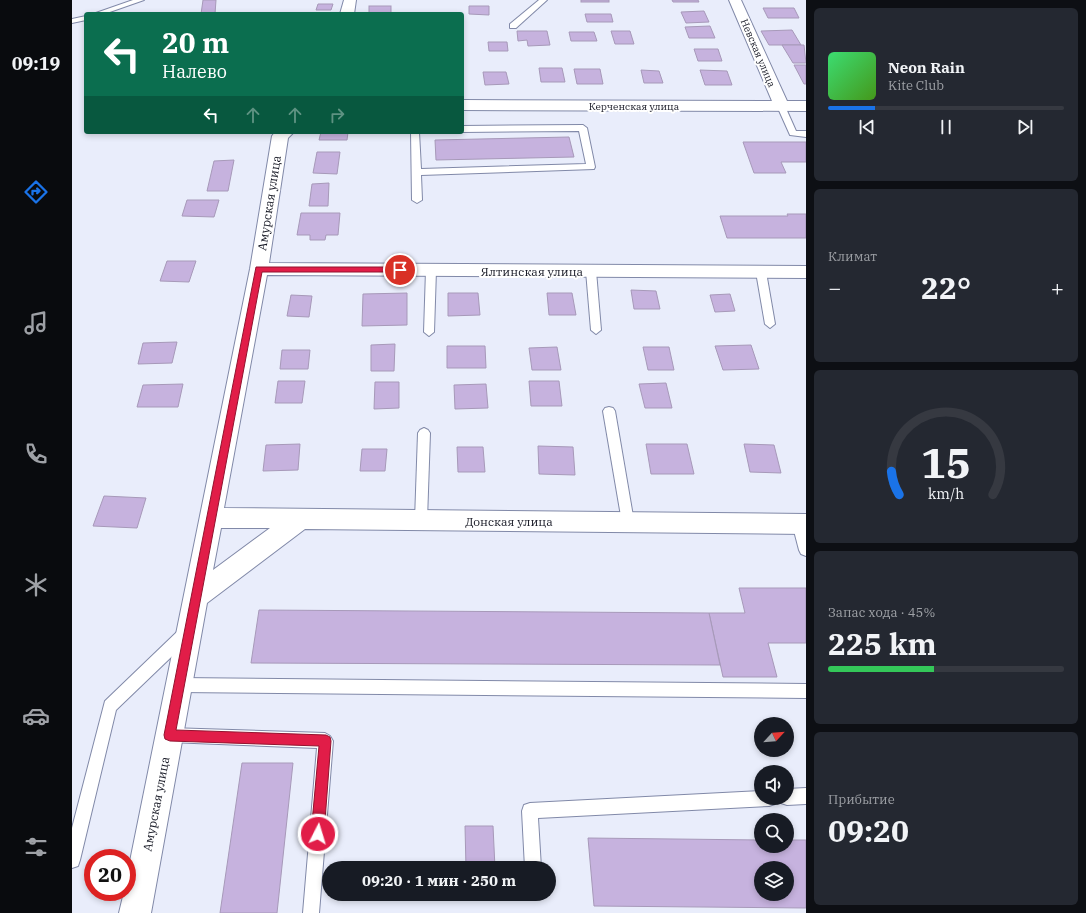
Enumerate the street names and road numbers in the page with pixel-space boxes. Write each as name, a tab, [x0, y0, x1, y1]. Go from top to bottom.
street label: Невская улица	[738, 17, 778, 90]
street label: Керченская улица	[589, 100, 680, 113]
street label: Амурская улица	[254, 154, 284, 252]
street label: Ялтинская улица	[481, 264, 584, 279]
street label: Донская улица	[465, 514, 553, 529]
street label: Амурская улица	[139, 755, 173, 853]

